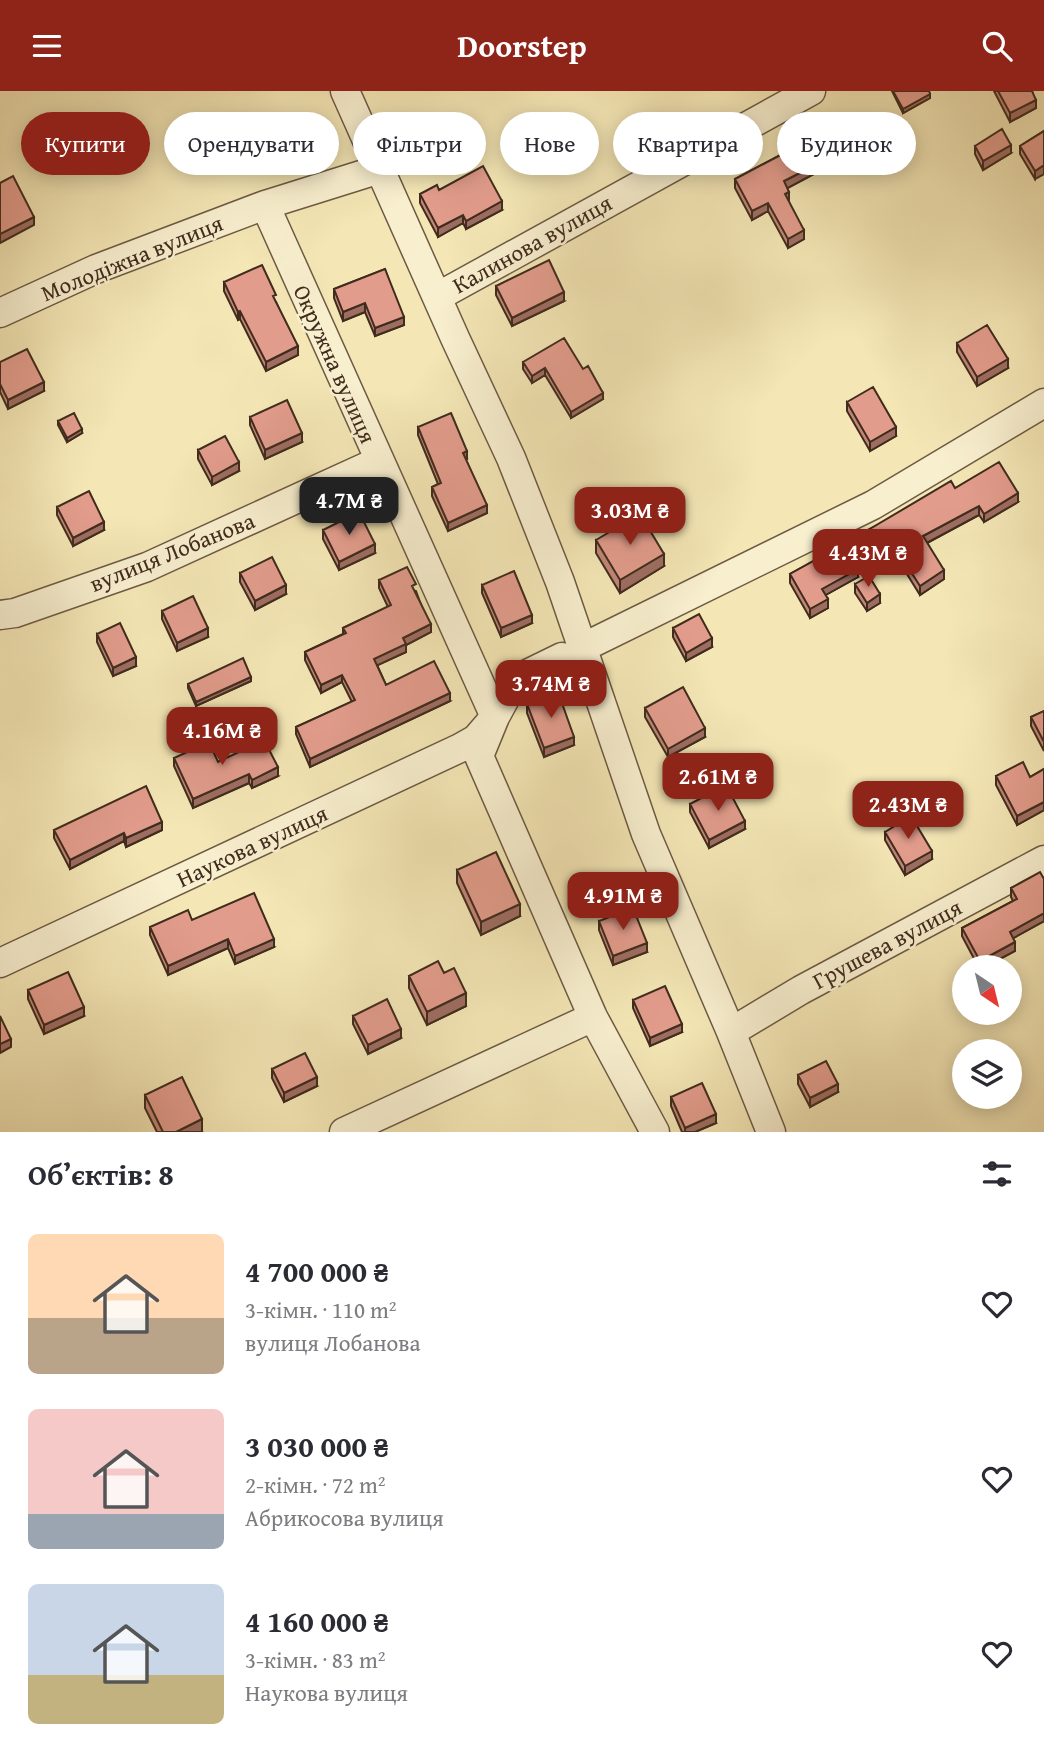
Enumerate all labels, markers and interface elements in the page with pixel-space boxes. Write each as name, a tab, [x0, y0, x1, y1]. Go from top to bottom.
text: Doorstep	[457, 22, 587, 69]
icon: menu	[28, 27, 66, 65]
icon: search	[978, 27, 1016, 65]
chip: Купити	[21, 112, 150, 175]
chip: Орендувати	[164, 112, 339, 175]
chip: Фільтри	[353, 112, 486, 175]
chip: Нове	[500, 112, 599, 175]
chip: Квартира	[613, 112, 763, 175]
chip: Будинок	[777, 112, 916, 175]
street label: Калинова вулиця	[446, 186, 618, 301]
street label: Молодіжна вулиця	[36, 206, 228, 309]
street label: Окружна вулиця	[286, 279, 385, 449]
pin: 4.7M ₴	[292, 477, 406, 537]
text: 4.7M ₴	[315, 483, 383, 516]
pin: 3.03M ₴	[565, 487, 695, 547]
text: 3.03M ₴	[590, 493, 670, 526]
street label: вулиця Лобанова	[84, 503, 259, 600]
pin: 4.43M ₴	[803, 529, 933, 589]
text: 4.43M ₴	[828, 535, 908, 568]
pin: 3.74M ₴	[486, 661, 616, 720]
text: 3.74M ₴	[511, 666, 591, 699]
pin: 4.16M ₴	[157, 707, 287, 767]
text: 4.16M ₴	[182, 713, 262, 746]
pin: 2.61M ₴	[653, 753, 783, 813]
text: 2.61M ₴	[678, 759, 758, 792]
pin: 2.43M ₴	[843, 781, 973, 841]
text: 2.43M ₴	[868, 787, 948, 820]
street label: Наукова вулиця	[171, 796, 333, 895]
pin: 4.91M ₴	[558, 873, 688, 932]
text: 4.91M ₴	[583, 878, 663, 911]
street label: Грушева вулиця	[806, 890, 968, 997]
north arrow	[952, 955, 1022, 1025]
map controls	[952, 955, 1022, 1109]
button: layers	[952, 1039, 1022, 1109]
text: Об’єктів: 8	[28, 1152, 174, 1196]
icon: filters	[978, 1155, 1016, 1193]
text: 4 700 000 ₴	[245, 1249, 389, 1293]
icon: home	[84, 1262, 168, 1346]
icon: heart	[978, 1285, 1016, 1323]
text: 3-кімн. · 110 m²	[245, 1293, 397, 1326]
text: вулиця Лобанова	[245, 1326, 420, 1359]
text: 3 030 000 ₴	[245, 1424, 389, 1468]
icon: home	[84, 1437, 168, 1521]
icon: heart	[978, 1460, 1016, 1498]
text: 2-кімн. · 72 m²	[245, 1468, 386, 1501]
text: Абрикосова вулиця	[245, 1501, 444, 1534]
text: 4 160 000 ₴	[245, 1599, 389, 1643]
icon: home	[84, 1612, 168, 1696]
icon: heart	[978, 1635, 1016, 1673]
text: 3-кімн. · 83 m²	[245, 1643, 386, 1676]
text: Наукова вулиця	[245, 1676, 408, 1709]

